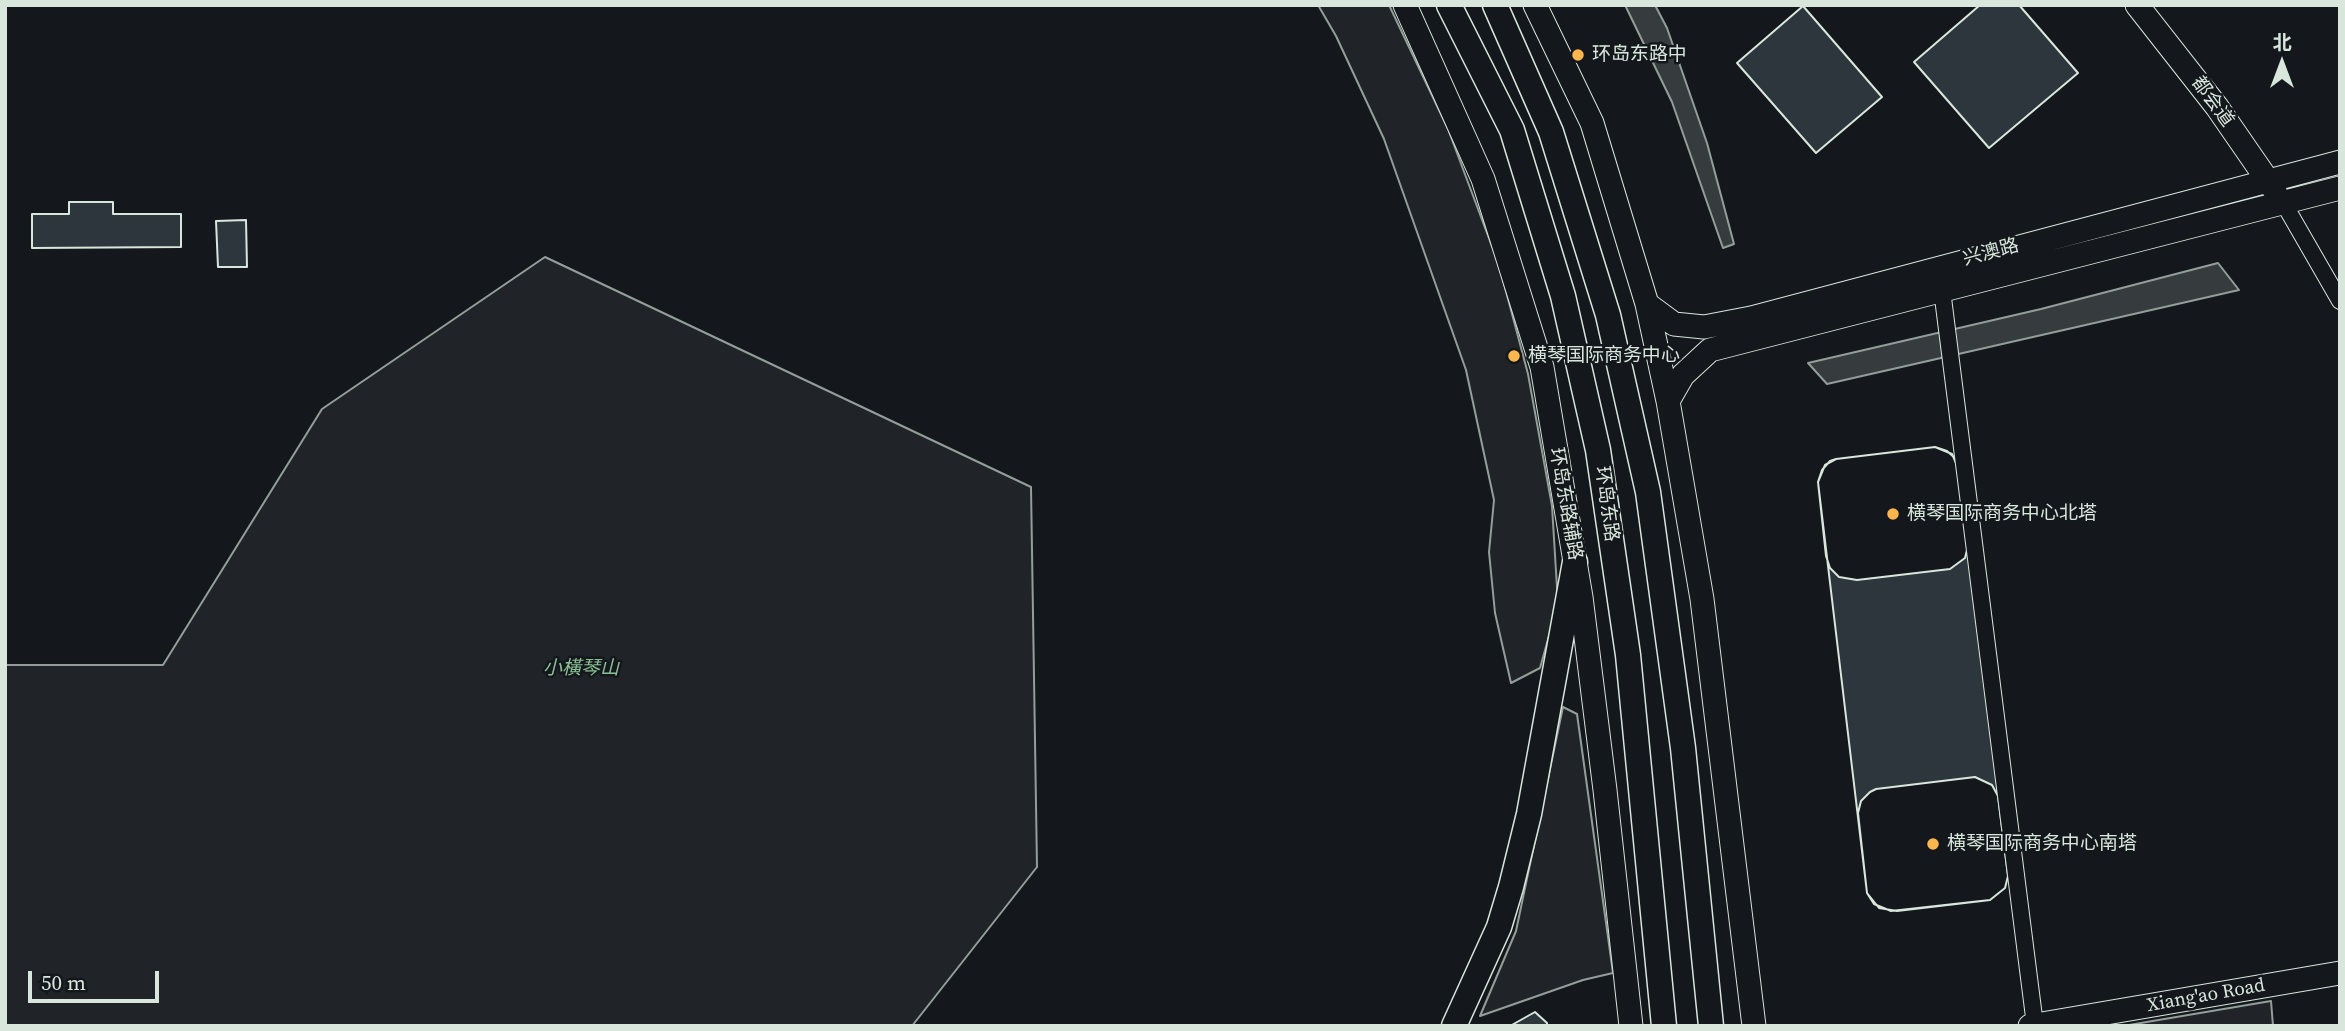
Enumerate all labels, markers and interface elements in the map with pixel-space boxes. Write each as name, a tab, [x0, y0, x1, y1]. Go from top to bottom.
north arrow	[2247, 28, 2317, 98]
text: 北	[2272, 29, 2292, 55]
place label: 环岛东路中	[1592, 44, 1687, 66]
marker: 环岛东路中	[1570, 47, 1586, 63]
street label: 都会道	[2186, 72, 2238, 132]
street label: 兴澳路	[1961, 235, 2021, 271]
place label: 横琴国际商务中心	[1528, 345, 1680, 367]
marker: 横琴国际商务中心	[1506, 348, 1522, 364]
street label: 环岛东路辅路	[1544, 446, 1586, 562]
street label: 环岛东路	[1589, 465, 1623, 543]
place label: 横琴国际商务中心北塔	[1907, 503, 2097, 525]
marker: 横琴国际商务中心北塔	[1885, 506, 1901, 522]
park label: 小橫琴山	[543, 658, 619, 680]
place label: 横琴国际商务中心南塔	[1947, 833, 2137, 855]
marker: 横琴国际商务中心南塔	[1925, 836, 1941, 852]
scale bar	[32, 958, 163, 1002]
text: 50 m	[41, 968, 86, 997]
street label: Xiang'ao Road	[2145, 974, 2267, 1018]

